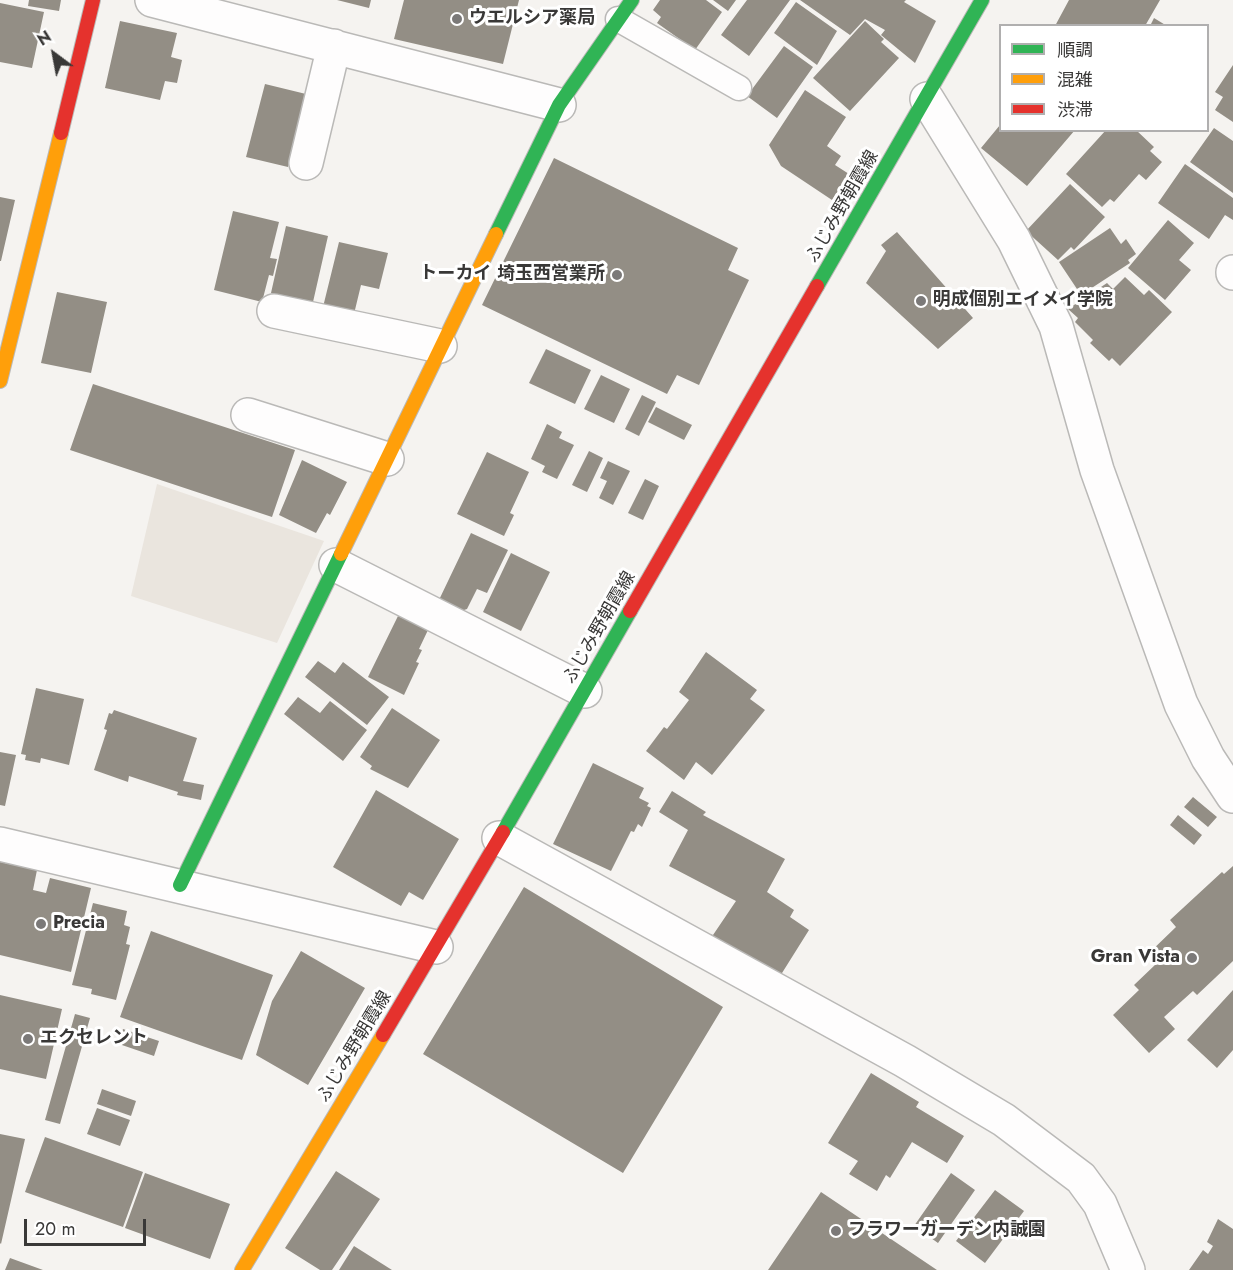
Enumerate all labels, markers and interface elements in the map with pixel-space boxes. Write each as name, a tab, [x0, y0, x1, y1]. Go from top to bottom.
place label: ウエルシア薬局	[469, 8, 595, 30]
marker: ウエルシア薬局	[450, 12, 464, 26]
north arrow	[24, 24, 84, 84]
legend	[999, 24, 1209, 132]
text: N	[33, 25, 56, 51]
text: 順調	[1057, 37, 1093, 63]
text: 混雑	[1057, 67, 1093, 93]
text: 渋滞	[1057, 97, 1093, 123]
street label: ふじみ野朝霞線	[802, 147, 884, 267]
place label: トーカイ 埼玉西営業所	[420, 264, 605, 286]
marker: トーカイ 埼玉西営業所	[610, 268, 624, 282]
place label: 明成個別エイメイ学院	[933, 290, 1113, 312]
marker: 明成個別エイメイ学院	[914, 294, 928, 308]
street label: ふじみ野朝霞線	[559, 568, 641, 688]
place label: Precia	[53, 913, 105, 935]
marker: Precia	[34, 917, 48, 931]
place label: Gran Vista	[1091, 947, 1180, 969]
marker: Gran Vista	[1185, 951, 1199, 965]
street label: ふじみ野朝霞線	[313, 987, 397, 1107]
place label: エクセレント	[40, 1028, 148, 1050]
marker: エクセレント	[21, 1032, 35, 1046]
scale bar	[27, 1207, 148, 1245]
text: 20 m	[35, 1216, 75, 1242]
place label: フラワーガーデン内誠園	[848, 1220, 1046, 1242]
marker: フラワーガーデン内誠園	[829, 1224, 843, 1238]

